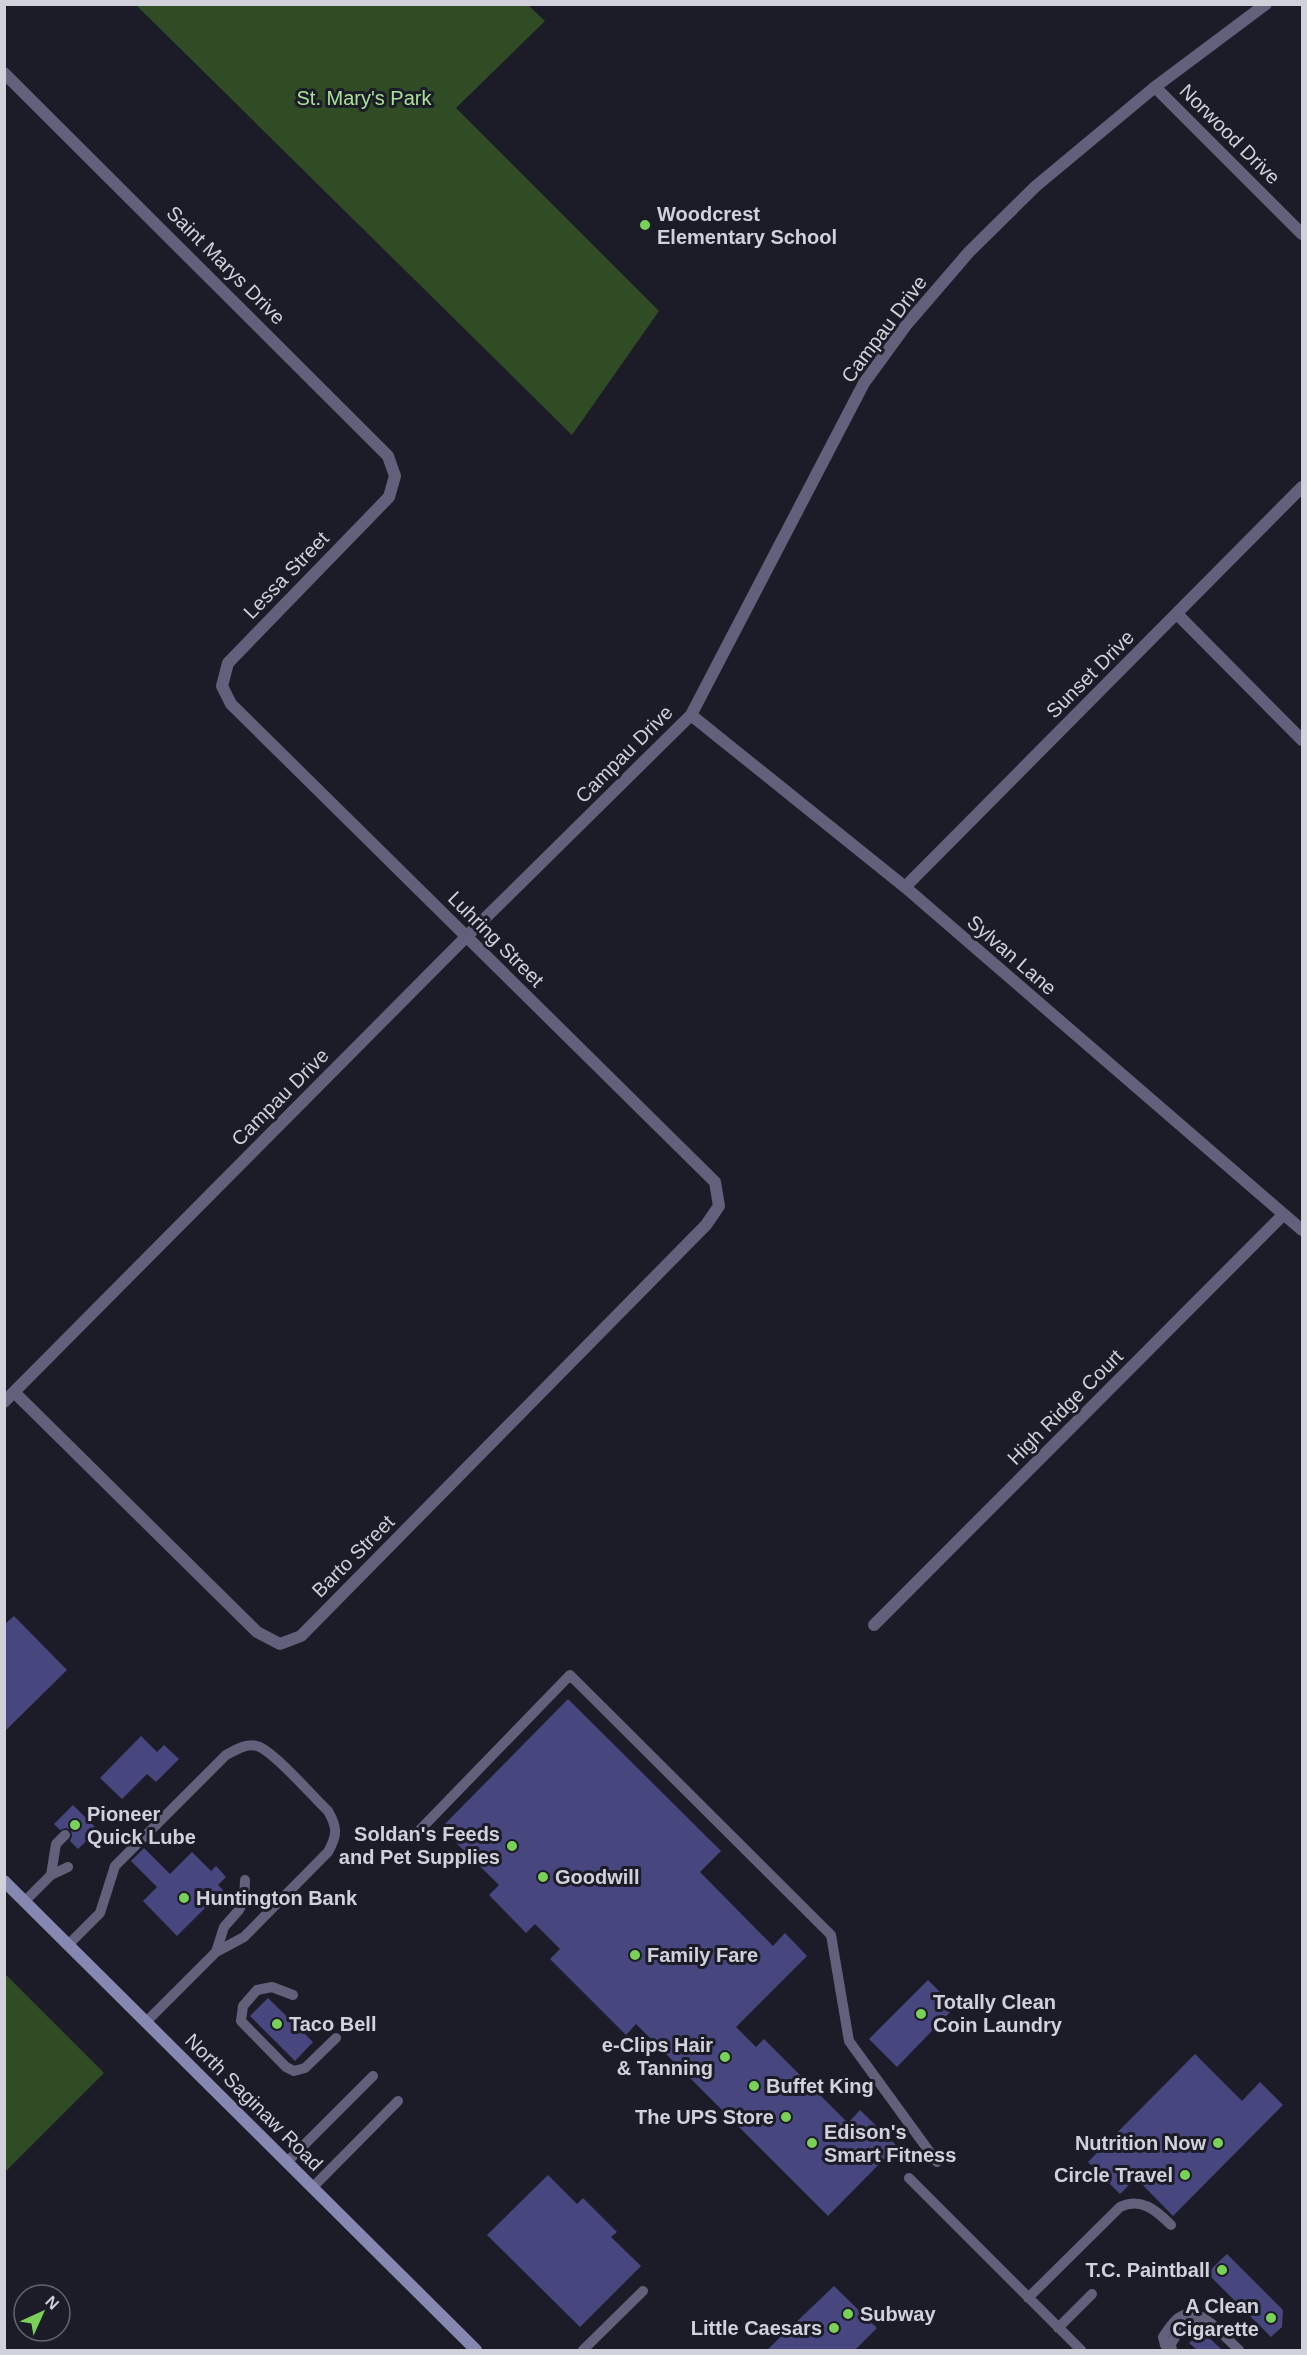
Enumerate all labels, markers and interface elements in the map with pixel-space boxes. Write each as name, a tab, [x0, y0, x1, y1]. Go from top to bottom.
street label: Norwood Drive	[1175, 79, 1285, 189]
park label: St. Mary's Park	[297, 87, 432, 109]
street label: Saint Marys Drive	[162, 201, 290, 329]
place label: Woodcrest Elementary School	[657, 203, 837, 248]
marker: Woodcrest Elementary School	[638, 218, 652, 232]
street label: Campau Drive	[837, 271, 931, 387]
street label: Lessa Street	[239, 527, 333, 623]
street label: Sunset Drive	[1042, 626, 1138, 722]
street label: Campau Drive	[571, 701, 677, 807]
street label: Luhring Street	[444, 887, 549, 992]
street label: Sylvan Lane	[963, 911, 1061, 999]
street label: Campau Drive	[227, 1044, 333, 1150]
street label: High Ridge Court	[1003, 1345, 1127, 1469]
street label: Barto Street	[307, 1510, 399, 1602]
place label: Pioneer Quick Lube	[87, 1803, 196, 1848]
marker: Pioneer Quick Lube	[68, 1818, 82, 1832]
place label: Soldan's Feeds and Pet Supplies	[339, 1823, 500, 1868]
marker: Soldan's Feeds and Pet Supplies	[505, 1839, 519, 1853]
place label: Goodwill	[555, 1866, 639, 1888]
marker: Goodwill	[536, 1870, 550, 1884]
place label: Huntington Bank	[196, 1887, 358, 1909]
marker: Huntington Bank	[177, 1891, 191, 1905]
place label: Family Fare	[647, 1944, 758, 1966]
marker: Family Fare	[628, 1948, 642, 1962]
place label: Totally Clean Coin Laundry	[933, 1991, 1063, 2036]
marker: Totally Clean Coin Laundry	[914, 2007, 928, 2021]
place label: Taco Bell	[289, 2013, 376, 2035]
marker: Taco Bell	[270, 2017, 284, 2031]
street label: North Saginaw Road	[181, 2029, 327, 2175]
place label: e-Clips Hair & Tanning	[602, 2034, 713, 2079]
marker: e-Clips Hair & Tanning	[718, 2050, 732, 2064]
place label: Buffet King	[766, 2075, 874, 2097]
marker: Buffet King	[747, 2079, 761, 2093]
place label: The UPS Store	[635, 2106, 774, 2128]
marker: The UPS Store	[779, 2110, 793, 2124]
place label: Edison's Smart Fitness	[824, 2121, 956, 2166]
place label: Nutrition Now	[1075, 2132, 1206, 2154]
marker: Edison's Smart Fitness	[805, 2136, 819, 2150]
marker: Nutrition Now	[1211, 2136, 1225, 2150]
place label: Circle Travel	[1054, 2164, 1173, 2186]
marker: Circle Travel	[1178, 2168, 1192, 2182]
place label: T.C. Paintball	[1086, 2259, 1210, 2281]
marker: T.C. Paintball	[1215, 2263, 1229, 2277]
north arrow	[12, 2283, 72, 2343]
text: N	[42, 2293, 62, 2313]
place label: A Clean Cigarette	[1172, 2295, 1259, 2340]
place label: Subway	[860, 2303, 936, 2325]
marker: Subway	[841, 2307, 855, 2321]
marker: A Clean Cigarette	[1264, 2311, 1278, 2325]
place label: Little Caesars	[691, 2317, 822, 2339]
marker: Little Caesars	[827, 2321, 841, 2335]

